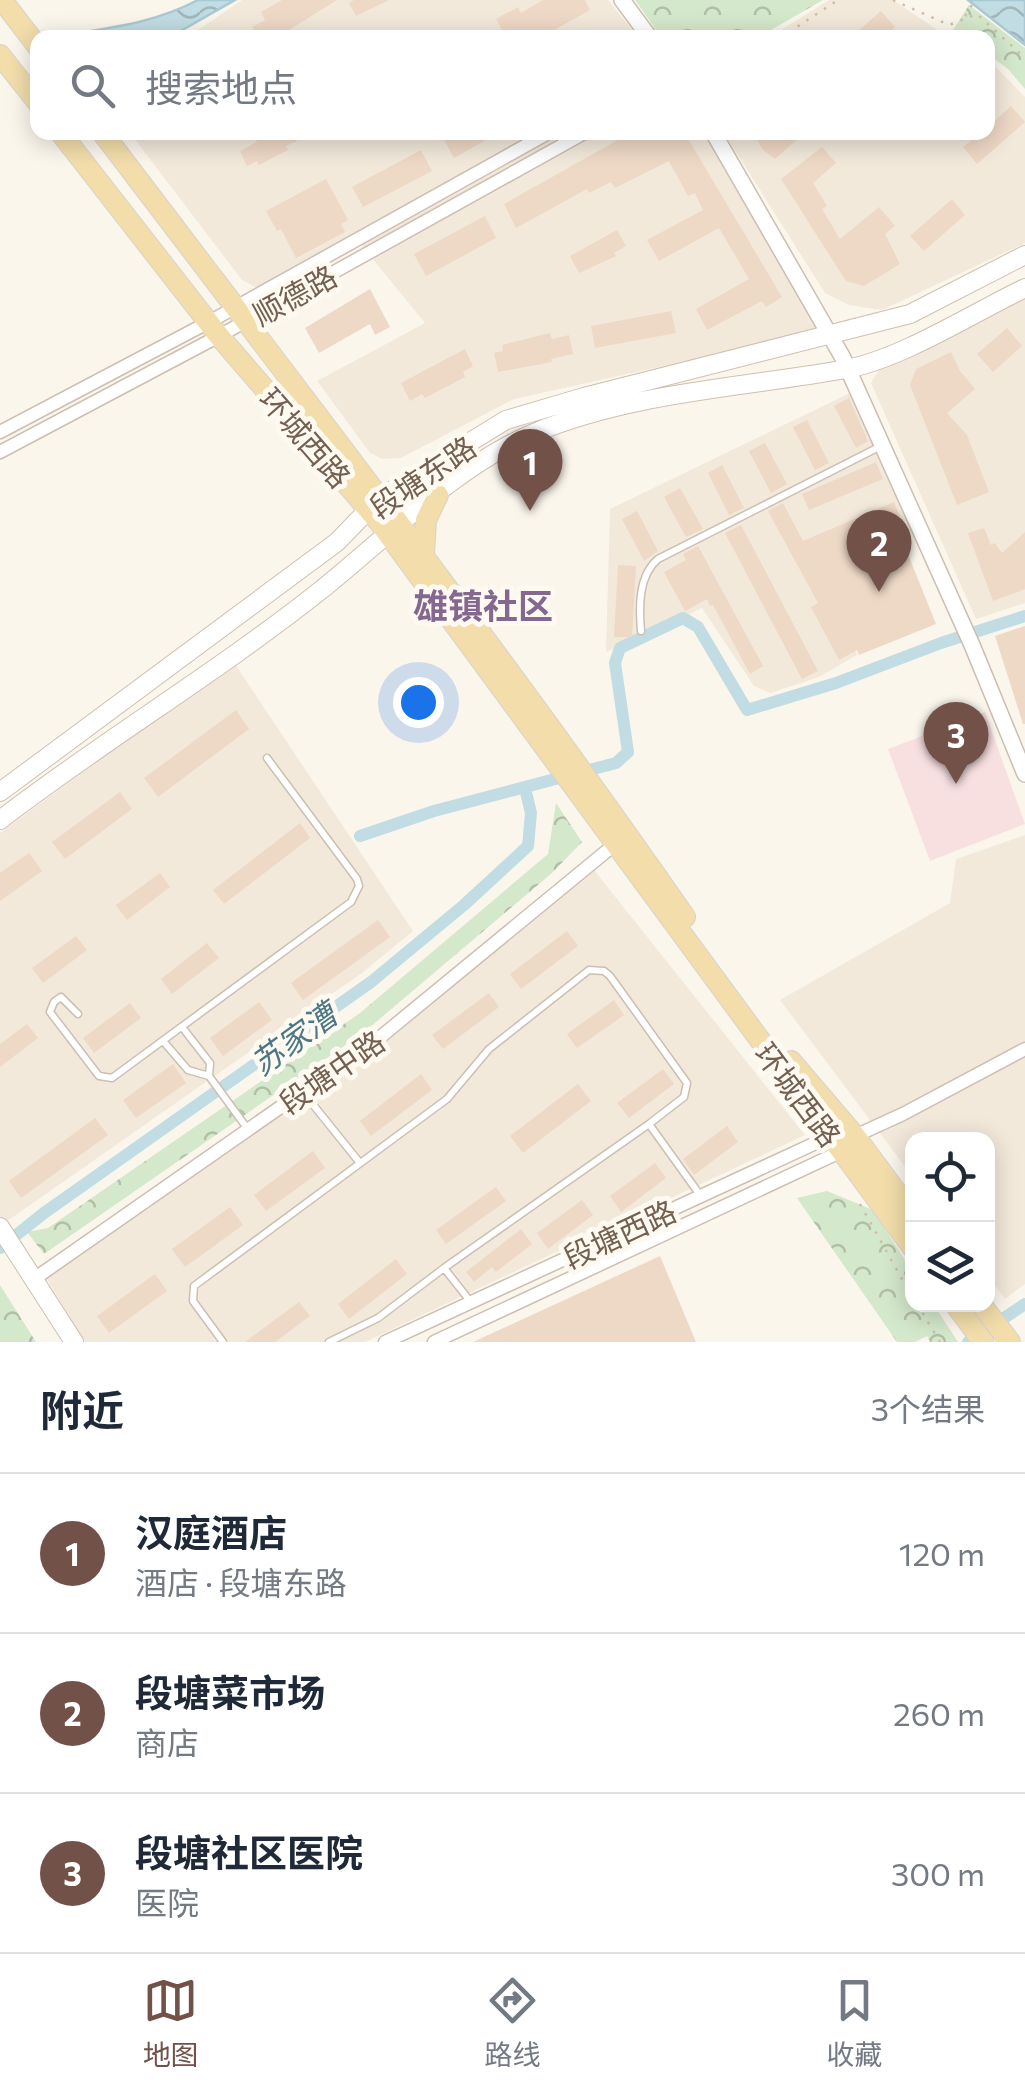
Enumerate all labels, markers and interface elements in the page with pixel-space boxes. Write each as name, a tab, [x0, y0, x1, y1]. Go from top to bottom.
search box	[30, 30, 995, 140]
icon: search	[65, 58, 120, 113]
text: 搜索地点	[145, 63, 297, 110]
street label: 顺德路	[246, 256, 342, 332]
street label: 环城西路	[253, 380, 359, 494]
street label: 段塘东路	[362, 427, 482, 525]
pin: 1	[498, 428, 562, 511]
pin: 2	[846, 510, 912, 592]
district label: 雄镇社区	[413, 583, 553, 626]
your location	[393, 677, 444, 728]
pin: 3	[924, 702, 988, 784]
water label: 苏家漕	[242, 991, 348, 1082]
street label: 段塘中路	[271, 1021, 391, 1121]
street label: 环城西路	[748, 1035, 850, 1153]
map controls	[905, 1132, 995, 1312]
button: locate	[905, 1132, 995, 1222]
street label: 段塘西路	[557, 1191, 681, 1275]
button: layers	[905, 1222, 995, 1312]
text: 附近	[40, 1383, 124, 1435]
text: 3个结果	[871, 1388, 985, 1428]
text: 汉庭酒店	[135, 1508, 287, 1555]
text: 1	[65, 1533, 80, 1573]
text: 120 m	[899, 1533, 985, 1573]
text: 酒店 · 段塘东路	[135, 1562, 347, 1602]
text: 段塘菜市场	[135, 1668, 325, 1715]
text: 2	[63, 1693, 82, 1733]
text: 260 m	[893, 1693, 985, 1733]
text: 商店	[135, 1722, 199, 1762]
text: 段塘社区医院	[135, 1828, 363, 1875]
text: 3	[63, 1853, 82, 1893]
text: 300 m	[891, 1853, 985, 1893]
text: 医院	[135, 1882, 199, 1922]
tab: 地图	[143, 1973, 199, 2073]
tab: 路线	[484, 1973, 540, 2073]
tab: 收藏	[826, 1973, 882, 2073]

